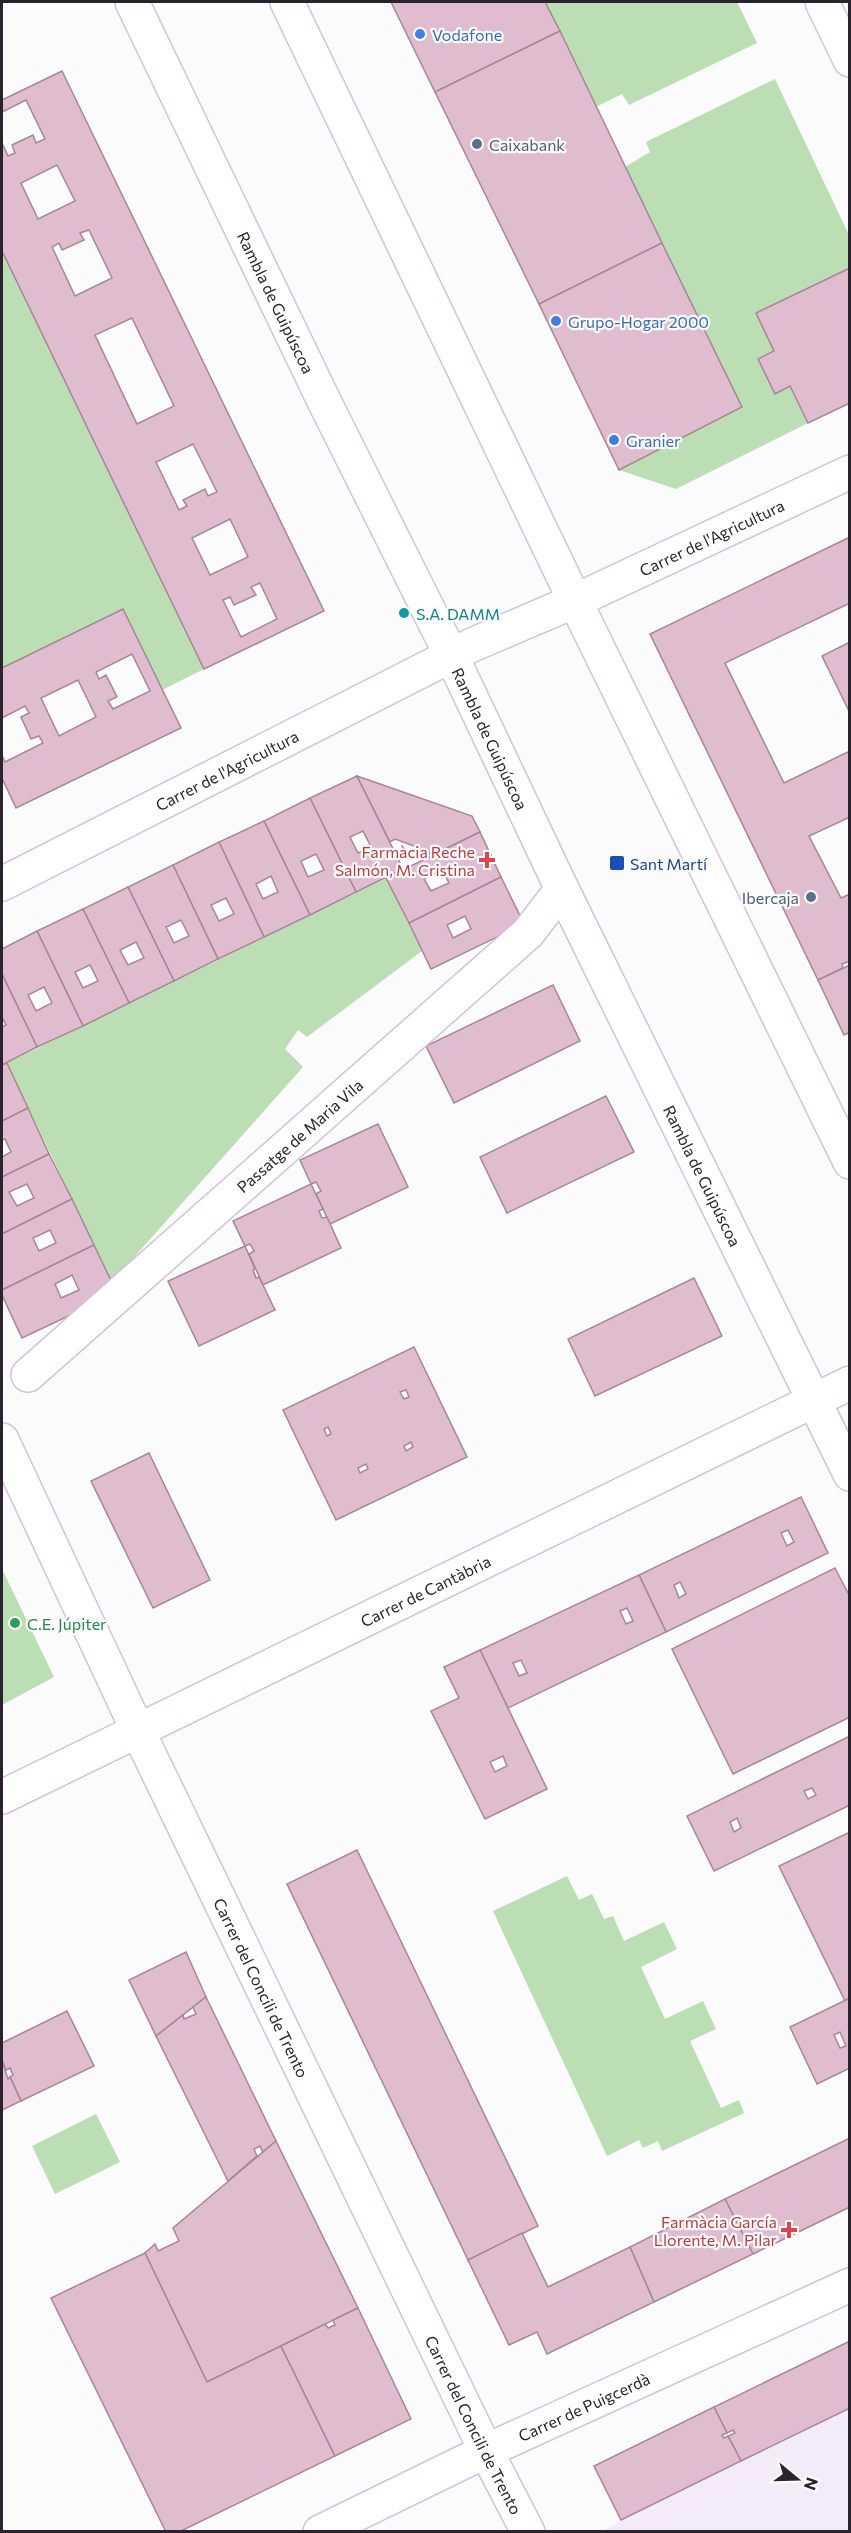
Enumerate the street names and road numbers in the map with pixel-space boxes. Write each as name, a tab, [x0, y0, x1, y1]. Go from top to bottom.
street label: Rambla de Guipúscoa	[234, 228, 319, 376]
street label: Carrer de l'Agricultura	[636, 495, 787, 579]
street label: Rambla de Guipúscoa	[449, 664, 532, 812]
street label: Carrer de l'Agricultura	[152, 726, 301, 814]
street label: Passatge de Maria Vila	[232, 1075, 366, 1196]
street label: Rambla de Guipúscoa	[660, 1102, 746, 1249]
street label: Carrer de Cantàbria	[357, 1551, 493, 1630]
street label: Carrer del Concili de Trento	[210, 1895, 313, 2080]
street label: Carrer del Concili de Trento	[422, 2332, 527, 2517]
street label: Carrer de Puigcerdà	[515, 2368, 652, 2445]

